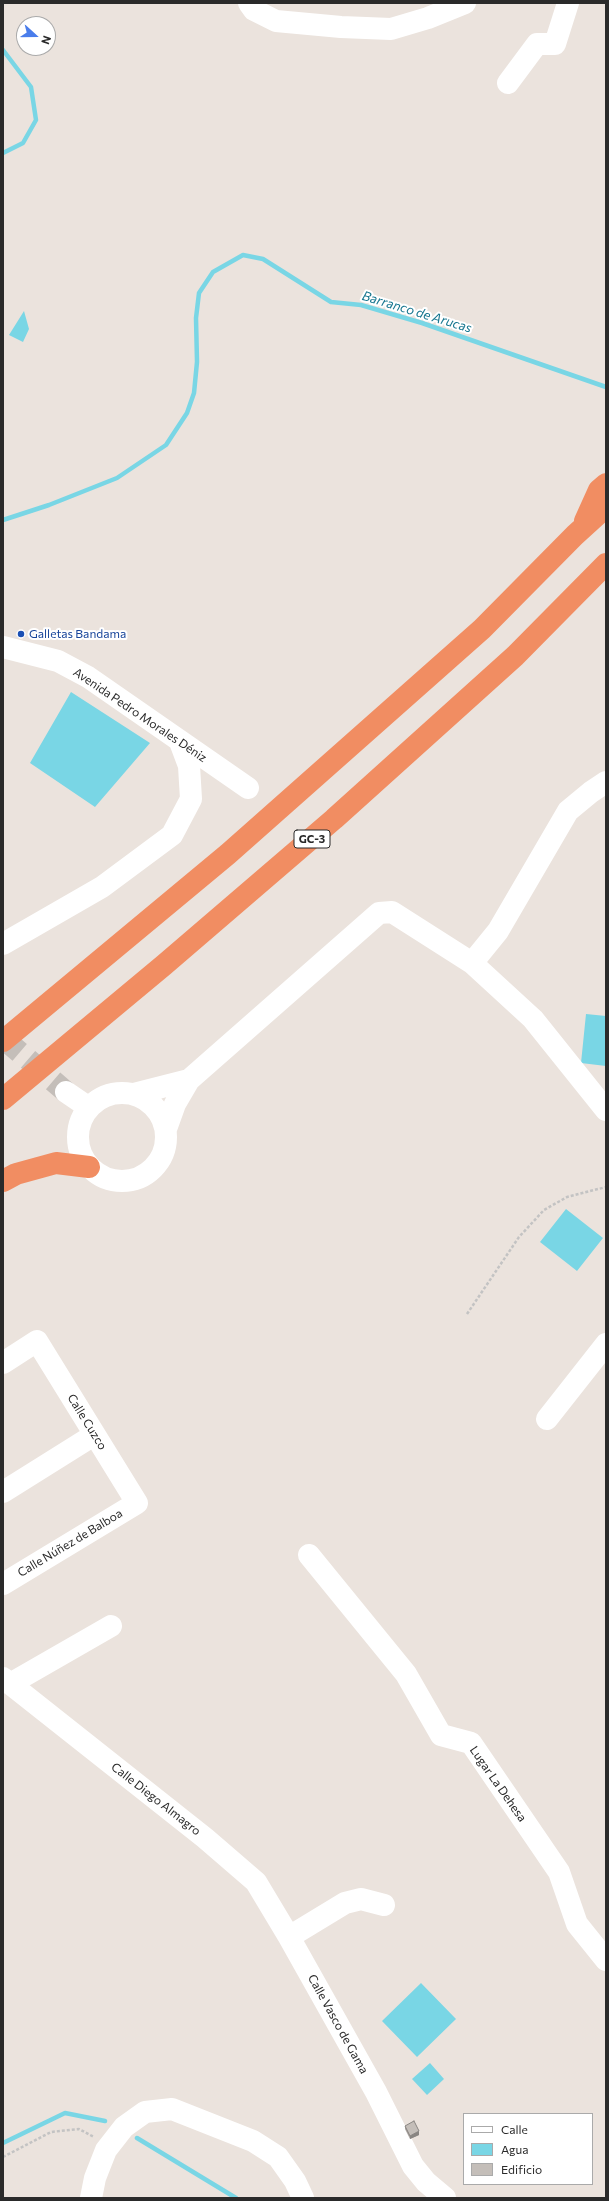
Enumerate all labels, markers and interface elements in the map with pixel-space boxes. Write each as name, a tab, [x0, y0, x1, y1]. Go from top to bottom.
north arrow	[16, 16, 56, 56]
text: N	[39, 34, 54, 46]
water label: Barranco de Arucas	[360, 288, 474, 336]
place label: Galletas Bandama	[29, 627, 126, 641]
marker: Galletas Bandama	[16, 629, 26, 639]
street label: Avenida Pedro Morales Déniz	[70, 665, 210, 765]
road number: GC-3	[294, 830, 330, 848]
street label: Calle Cuzco	[64, 1391, 110, 1453]
street label: Calle Núñez de Balboa	[15, 1506, 125, 1580]
street label: Lugar La Dehesa	[467, 1743, 529, 1825]
street label: Calle Diego Almagro	[108, 1760, 204, 1838]
street label: Calle Vasco de Gama	[305, 1972, 371, 2076]
legend	[463, 2113, 593, 2185]
text: Calle	[501, 2122, 528, 2136]
text: Agua	[501, 2142, 529, 2156]
text: Edificio	[501, 2162, 542, 2176]

